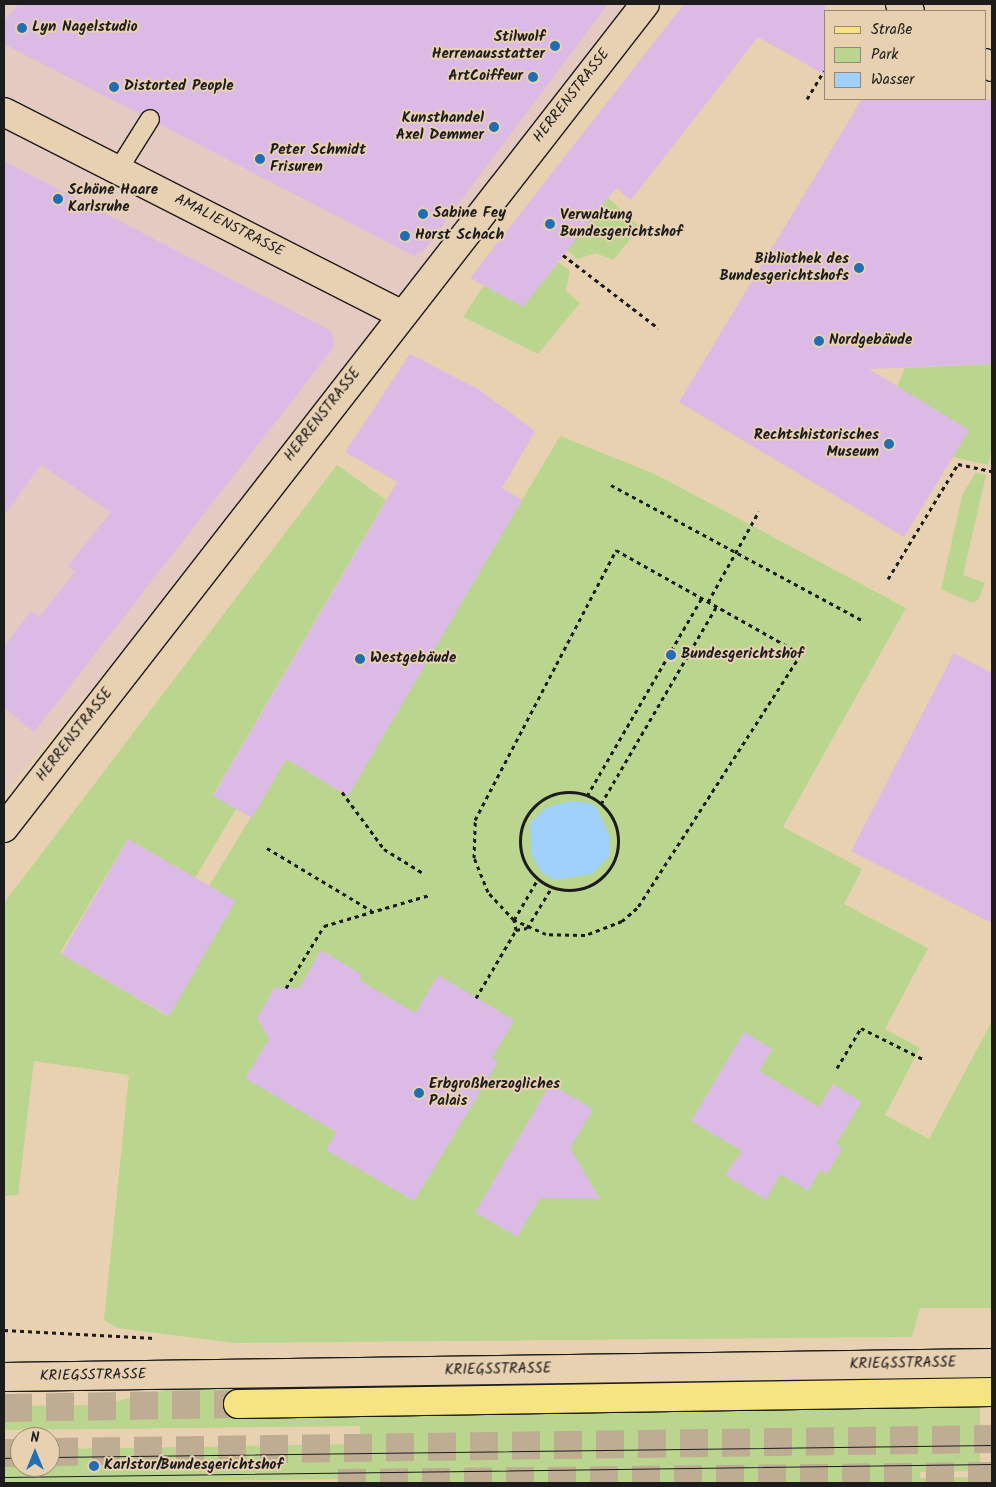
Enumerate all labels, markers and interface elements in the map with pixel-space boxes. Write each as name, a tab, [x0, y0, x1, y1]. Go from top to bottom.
legend	[824, 10, 986, 100]
text: Straße	[871, 18, 912, 42]
place label: Lyn Nagelstudio	[32, 19, 138, 37]
marker: Lyn Nagelstudio	[16, 22, 28, 34]
place label: Stilwolf Herrenausstatter	[432, 28, 545, 63]
marker: Stilwolf Herrenausstatter	[549, 40, 561, 52]
text: Park	[871, 43, 898, 67]
street label: HERRENSTRASSE	[530, 46, 614, 146]
place label: ArtCoiffeur	[448, 68, 523, 86]
text: Wasser	[871, 68, 914, 92]
marker: ArtCoiffeur	[527, 71, 539, 83]
place label: Distorted People	[124, 78, 234, 96]
marker: Distorted People	[108, 81, 120, 93]
place label: Kunsthandel Axel Demmer	[396, 109, 484, 144]
marker: Kunsthandel Axel Demmer	[488, 121, 500, 133]
place label: Peter Schmidt Frisuren	[270, 141, 366, 176]
marker: Peter Schmidt Frisuren	[254, 153, 266, 165]
place label: Schöne Haare Karlsruhe	[68, 181, 158, 216]
street label: AMALIENSTRASSE	[171, 191, 287, 261]
marker: Schöne Haare Karlsruhe	[52, 193, 64, 205]
place label: Sabine Fey	[433, 205, 506, 223]
place label: Verwaltung Bundesgerichtshof	[560, 206, 683, 241]
marker: Sabine Fey	[417, 208, 429, 220]
marker: Verwaltung Bundesgerichtshof	[544, 218, 556, 230]
place label: Horst Schach	[415, 227, 504, 245]
marker: Horst Schach	[399, 230, 411, 242]
place label: Bibliothek des Bundesgerichtshofs	[719, 250, 849, 285]
marker: Bibliothek des Bundesgerichtshofs	[853, 262, 865, 274]
place label: Nordgebäude	[829, 332, 912, 350]
marker: Nordgebäude	[813, 335, 825, 347]
street label: HERRENSTRASSE	[281, 365, 365, 465]
place label: Rechtshistorisches Museum	[754, 426, 879, 461]
marker: Rechtshistorisches Museum	[883, 438, 895, 450]
place label: Bundesgerichtshof	[681, 646, 804, 664]
marker: Bundesgerichtshof	[665, 649, 677, 661]
place label: Westgebäude	[370, 650, 456, 668]
marker: Westgebäude	[354, 653, 366, 665]
street label: HERRENSTRASSE	[33, 685, 117, 785]
place label: Erbgroßherzogliches Palais	[429, 1075, 560, 1110]
marker: Erbgroßherzogliches Palais	[413, 1087, 425, 1099]
street label: KRIEGSSTRASSE	[849, 1354, 957, 1374]
street label: KRIEGSSTRASSE	[444, 1360, 552, 1380]
street label: KRIEGSSTRASSE	[39, 1366, 147, 1386]
north arrow	[10, 1427, 60, 1477]
text: N	[31, 1427, 39, 1449]
place label: Karlstor/Bundesgerichtshof	[104, 1457, 283, 1475]
marker: Karlstor/Bundesgerichtshof	[88, 1460, 100, 1472]

